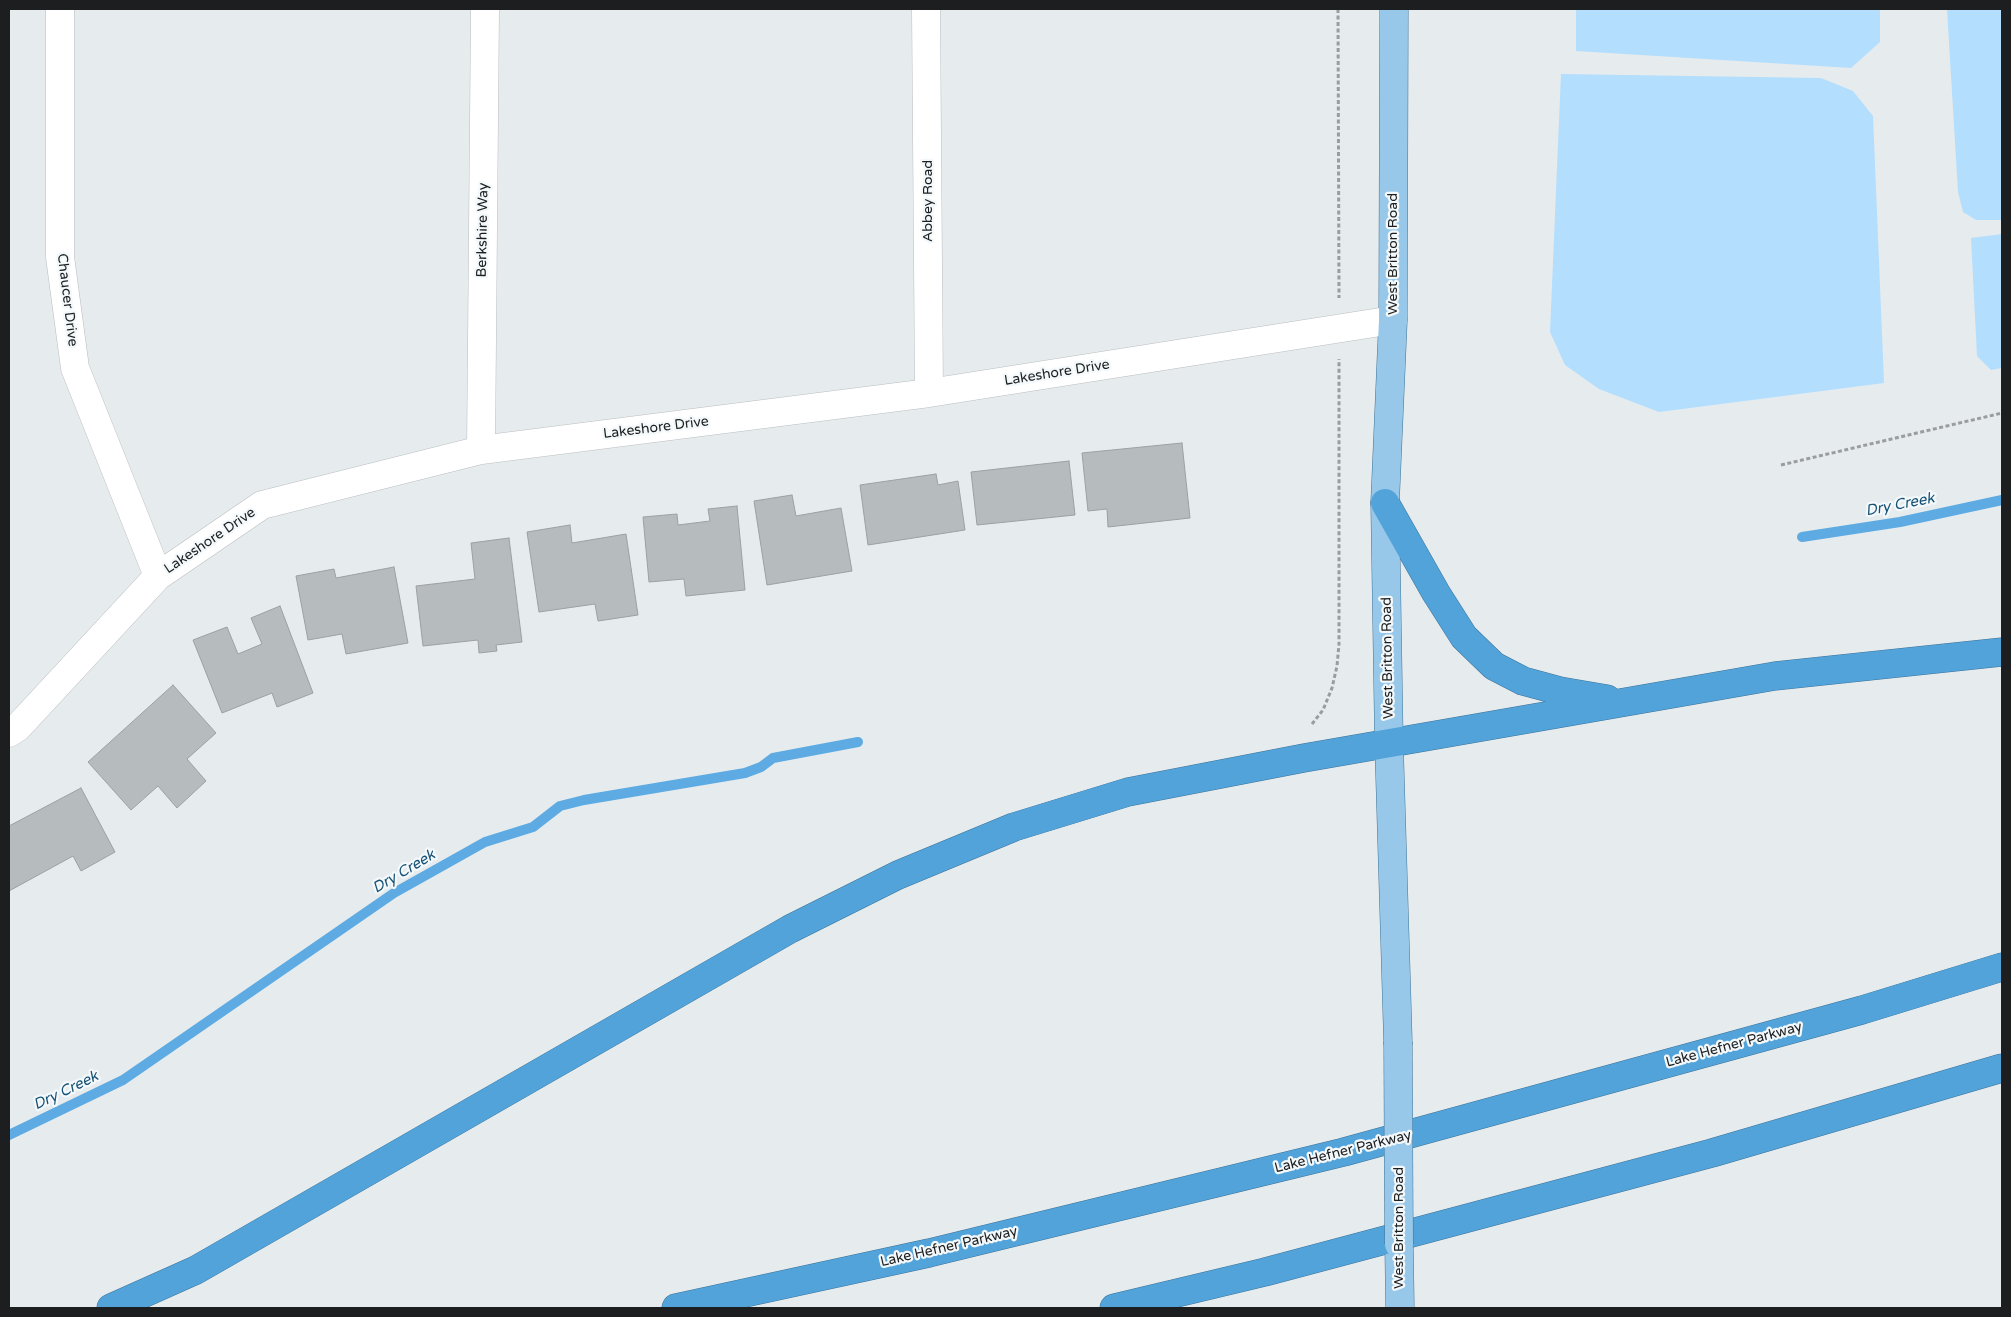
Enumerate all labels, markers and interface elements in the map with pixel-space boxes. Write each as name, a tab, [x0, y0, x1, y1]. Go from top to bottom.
street label: Abbey Road	[920, 160, 936, 242]
street label: Berkshire Way	[474, 182, 492, 278]
street label: West Britton Road	[1385, 193, 1401, 315]
street label: Chaucer Drive	[53, 253, 81, 347]
street label: Lakeshore Drive	[1003, 356, 1111, 390]
street label: Lakeshore Drive	[602, 413, 710, 443]
water label: Dry Creek	[1864, 490, 1936, 520]
street label: Lakeshore Drive	[161, 504, 259, 578]
street label: West Britton Road	[1379, 597, 1397, 719]
water label: Dry Creek	[369, 846, 439, 898]
street label: Lake Hefner Parkway	[1664, 1019, 1804, 1071]
water label: Dry Creek	[31, 1068, 101, 1114]
street label: Lake Hefner Parkway	[1273, 1127, 1413, 1177]
street label: West Britton Road	[1391, 1167, 1407, 1289]
street label: Lake Hefner Parkway	[879, 1223, 1019, 1271]

